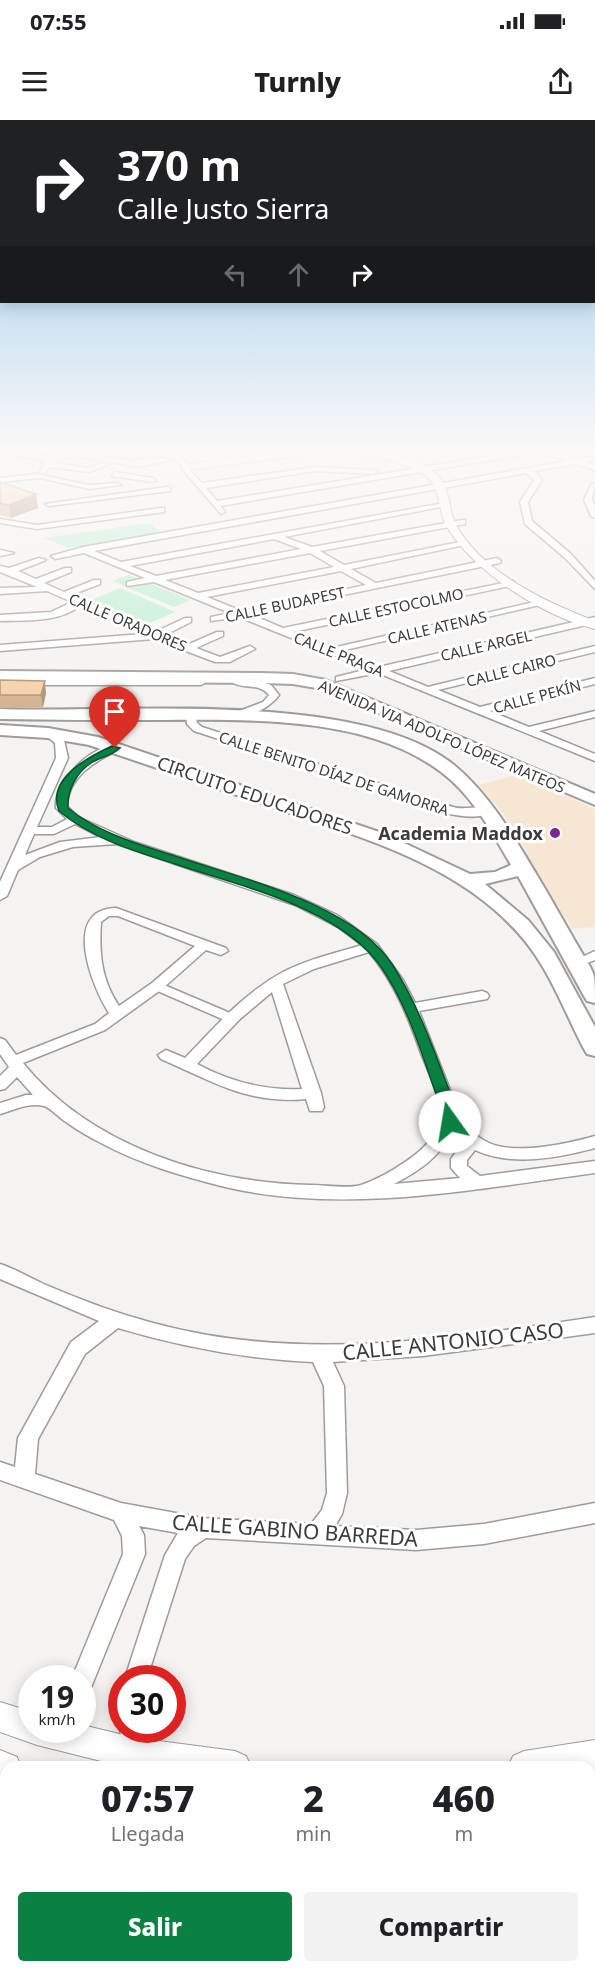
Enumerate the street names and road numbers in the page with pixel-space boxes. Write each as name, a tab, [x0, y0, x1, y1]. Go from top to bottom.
street label: CALLE BUDAPEST	[223, 581, 347, 626]
street label: CALLE ESTOCOLMO	[327, 583, 465, 631]
street label: CALLE ORADORES	[66, 588, 190, 656]
street label: CALLE ATENAS	[385, 606, 489, 648]
street label: CALLE ARGEL	[438, 625, 534, 665]
street label: CALLE PRAGA	[291, 627, 387, 681]
street label: CALLE CAIRO	[464, 649, 558, 691]
street label: AVENIDA VIA ADOLFO LÓPEZ MATEOS	[316, 675, 568, 797]
street label: CALLE PEKÍN	[491, 675, 583, 717]
street label: CALLE BENITO DÍAZ DE GAMORRA	[216, 726, 452, 820]
street label: CIRCUITO EDUCADORES	[154, 750, 356, 840]
street label: CALLE ANTONIO CASO	[341, 1315, 565, 1367]
street label: CALLE GABINO BARREDA	[171, 1507, 419, 1553]

